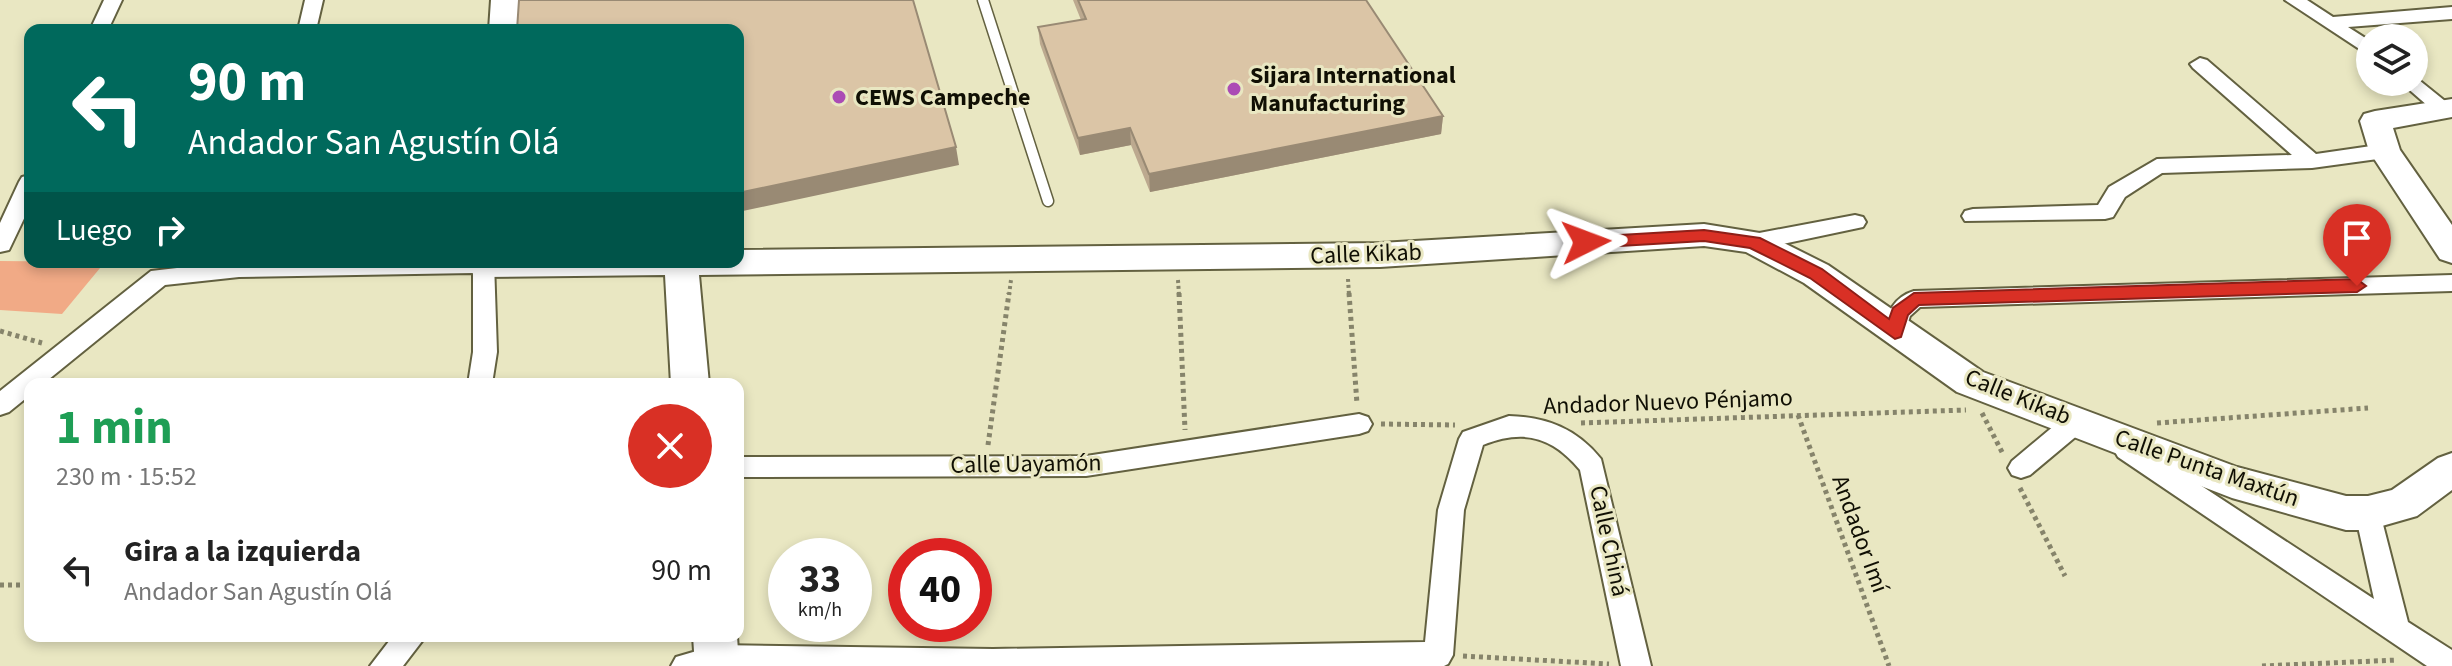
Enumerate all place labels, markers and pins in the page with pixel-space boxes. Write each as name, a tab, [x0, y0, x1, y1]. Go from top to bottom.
place label: Sijara International Manufacturing	[1250, 58, 1456, 121]
place label: CEWS Campeche	[855, 80, 1030, 115]
marker: Sijara International Manufacturing	[1225, 80, 1243, 98]
marker: CEWS Campeche	[830, 88, 848, 106]
pin	[2323, 204, 2391, 286]

